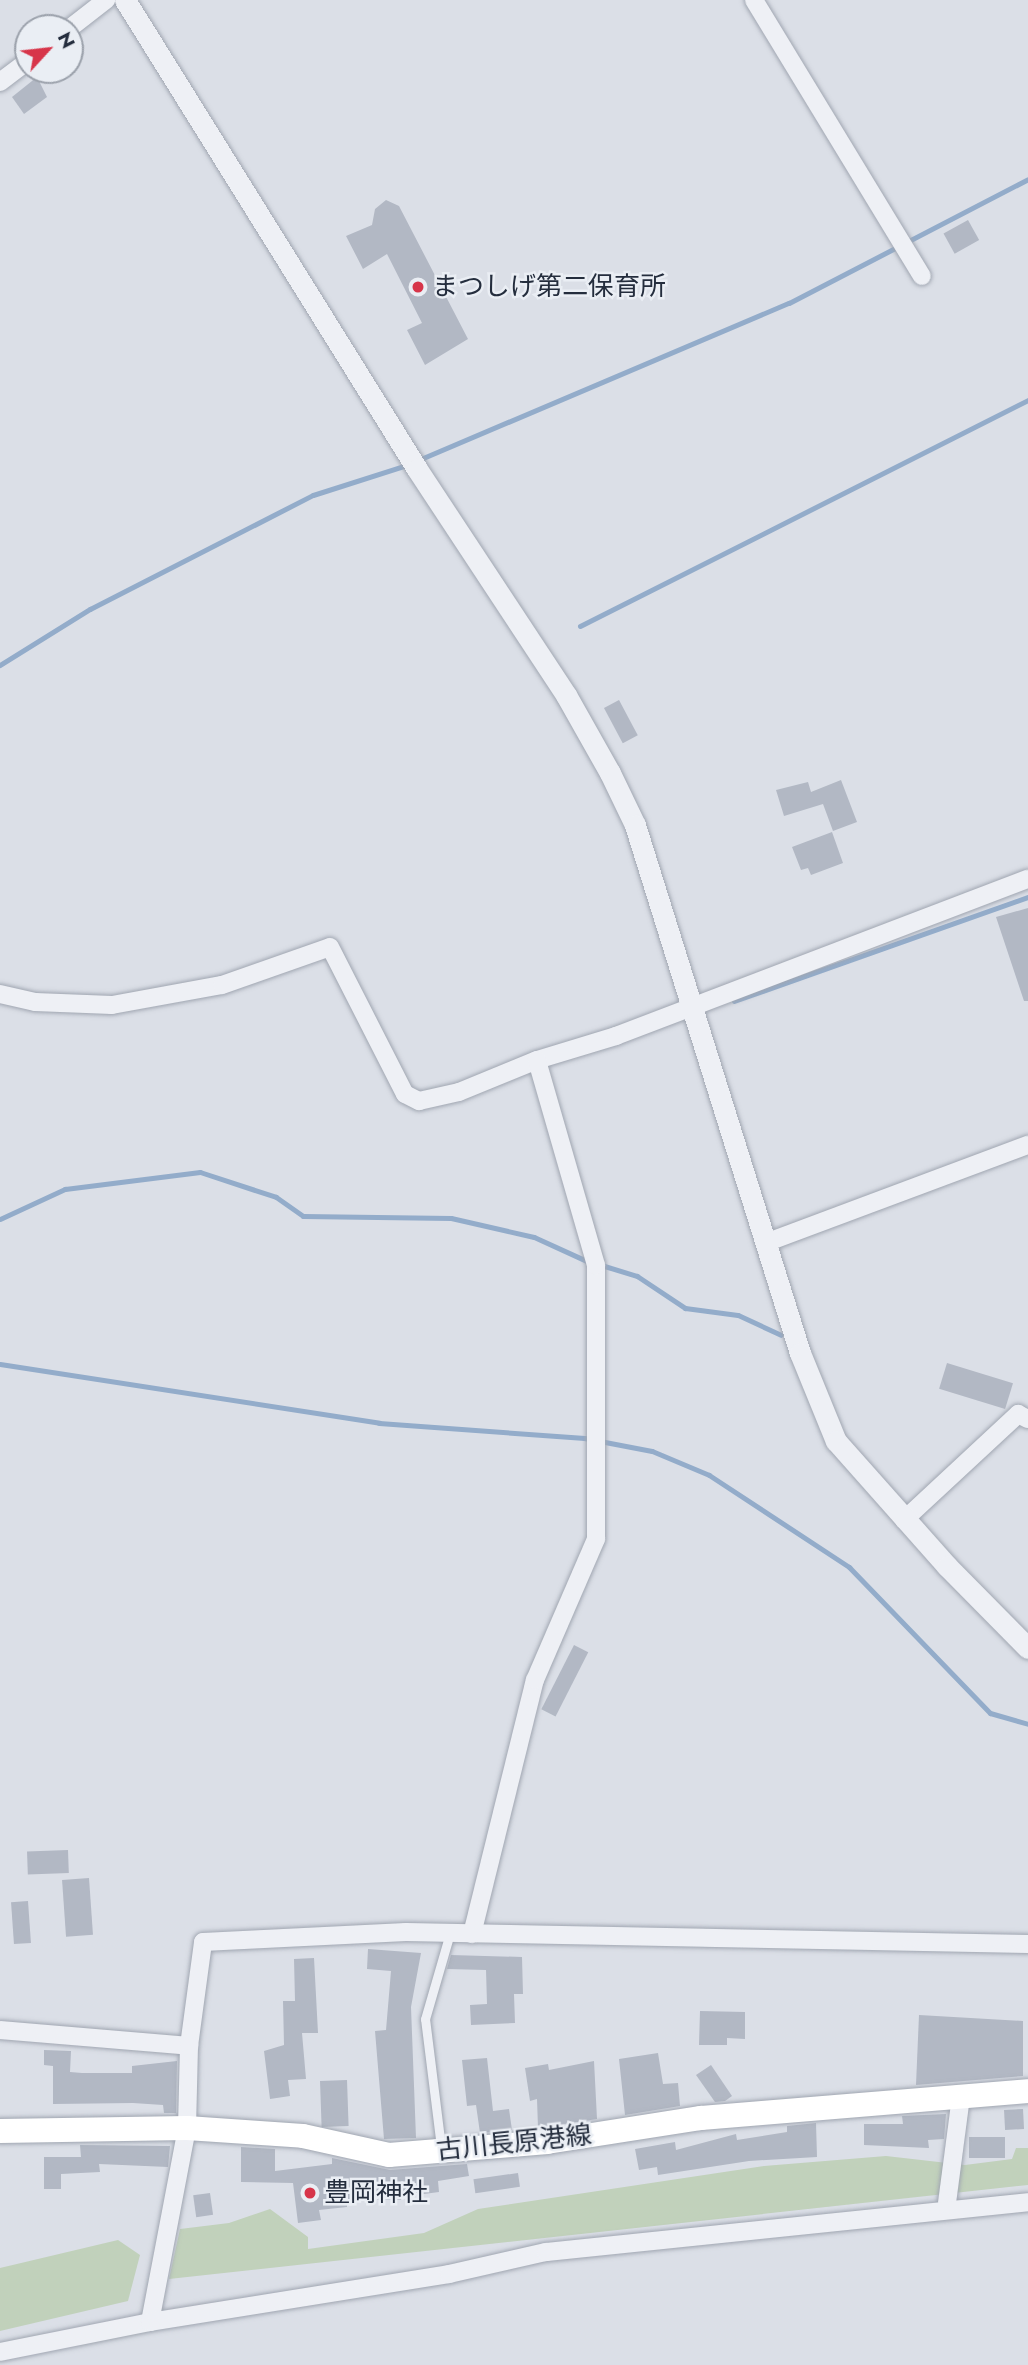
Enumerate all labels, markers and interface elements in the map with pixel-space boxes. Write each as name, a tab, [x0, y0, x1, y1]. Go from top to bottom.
north arrow	[14, 14, 84, 84]
text: N	[51, 27, 82, 53]
place label: まつしげ第二保育所	[432, 271, 666, 303]
marker: まつしげ第二保育所	[410, 279, 426, 295]
street label: 古川長原港線	[435, 2119, 593, 2167]
place label: 豊岡神社	[324, 2177, 428, 2209]
marker: 豊岡神社	[302, 2185, 318, 2201]

